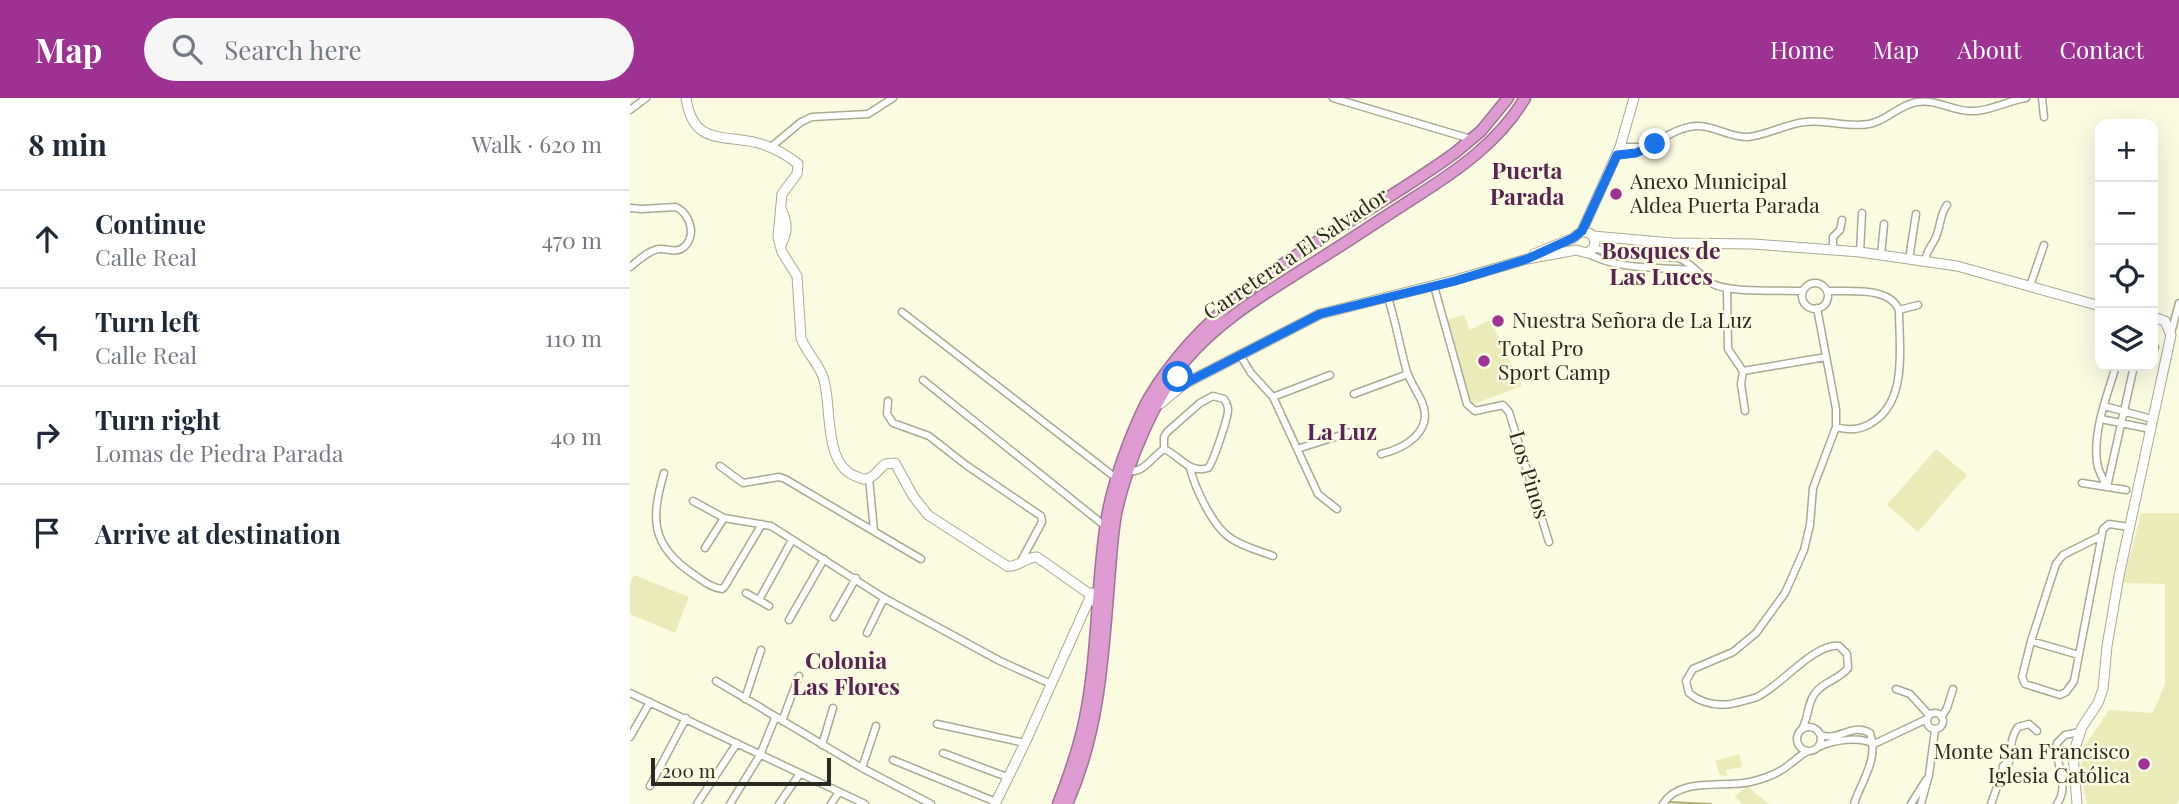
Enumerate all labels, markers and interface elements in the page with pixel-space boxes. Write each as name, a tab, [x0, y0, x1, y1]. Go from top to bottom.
search box	[144, 18, 634, 81]
text: Map	[35, 27, 102, 71]
icon: search	[168, 30, 206, 68]
text: Search here	[224, 32, 362, 67]
text: Home	[1770, 33, 1834, 65]
text: Map	[1872, 33, 1919, 65]
text: About	[1957, 33, 2021, 65]
text: Contact	[2059, 33, 2144, 65]
map controls	[2095, 119, 2158, 371]
button: +	[2095, 119, 2158, 182]
text: 8 min	[28, 124, 107, 164]
text: Walk · 620 m	[472, 128, 602, 159]
route end	[1639, 128, 1670, 159]
district label: Puerta Parada	[1490, 154, 1564, 211]
place label: Anexo Municipal Aldea Puerta Parada	[1629, 166, 1820, 218]
street label: Carretera a El Salvador	[1197, 180, 1393, 325]
button: −	[2095, 182, 2158, 245]
marker: Anexo Municipal Aldea Puerta Parada	[1608, 186, 1624, 202]
text: Continue	[95, 206, 206, 241]
icon: ahead	[28, 220, 66, 258]
text: 470 m	[542, 224, 602, 255]
district label: Bosques de Las Luces	[1601, 234, 1721, 291]
text: Calle Real	[95, 241, 197, 272]
button: locate	[2095, 245, 2158, 308]
text: Turn left	[95, 304, 200, 339]
place label: Nuestra Señora de La Luz	[1512, 305, 1752, 333]
button: layers	[2095, 308, 2158, 371]
marker: Nuestra Señora de La Luz	[1490, 313, 1506, 329]
icon: left	[28, 318, 66, 356]
text: 110 m	[545, 322, 602, 353]
place label: Total Pro Sport Camp	[1498, 333, 1610, 385]
text: Calle Real	[95, 339, 197, 370]
marker: Total Pro Sport Camp	[1476, 353, 1492, 369]
route start	[1162, 361, 1193, 392]
text: Turn right	[95, 402, 221, 437]
district label: La Luz	[1307, 415, 1377, 446]
icon: right	[28, 416, 66, 454]
text: 40 m	[551, 420, 602, 451]
street label: Los Pinos	[1504, 427, 1558, 522]
text: Lomas de Piedra Parada	[95, 437, 343, 468]
icon: arrive	[28, 514, 66, 552]
text: Arrive at destination	[95, 516, 341, 551]
district label: Colonia Las Flores	[792, 644, 900, 701]
place label: Monte San Francisco Iglesia Católica	[1933, 736, 2131, 788]
scale bar	[651, 755, 831, 787]
marker: Monte San Francisco Iglesia Católica	[2136, 756, 2152, 772]
text: 200 m	[662, 757, 716, 783]

